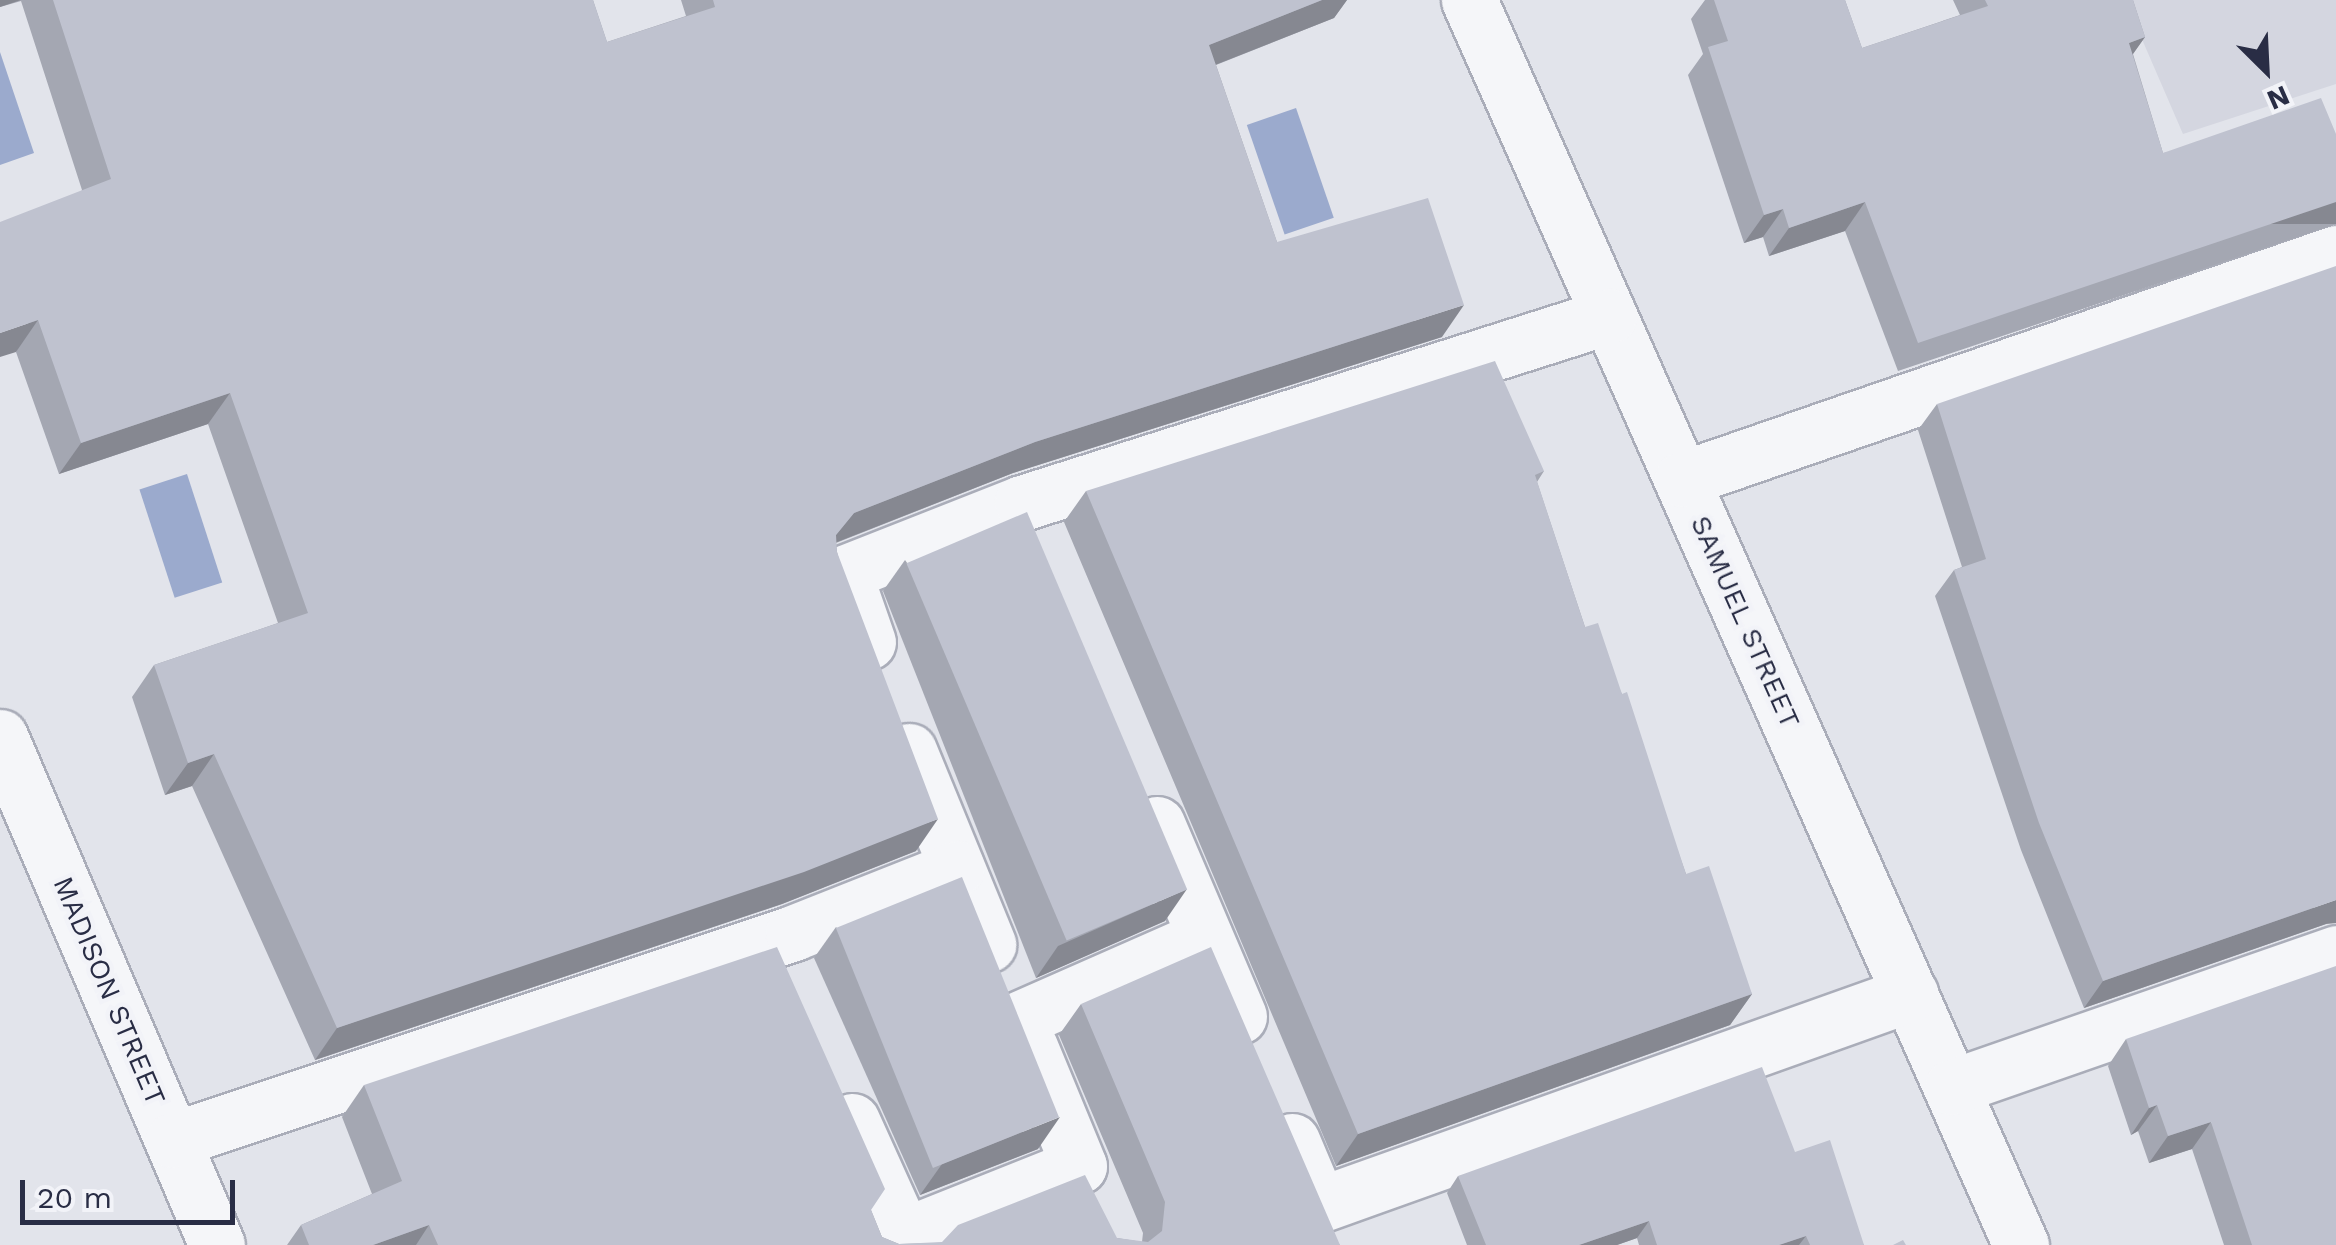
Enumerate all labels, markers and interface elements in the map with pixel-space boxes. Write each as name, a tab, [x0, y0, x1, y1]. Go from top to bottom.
north arrow	[2216, 20, 2316, 120]
text: N	[2262, 79, 2295, 117]
street label: SAMUEL STREET	[1683, 510, 1807, 734]
street label: MADISON STREET	[46, 872, 172, 1110]
scale bar	[25, 1160, 240, 1222]
text: 20 m	[37, 1180, 112, 1215]

